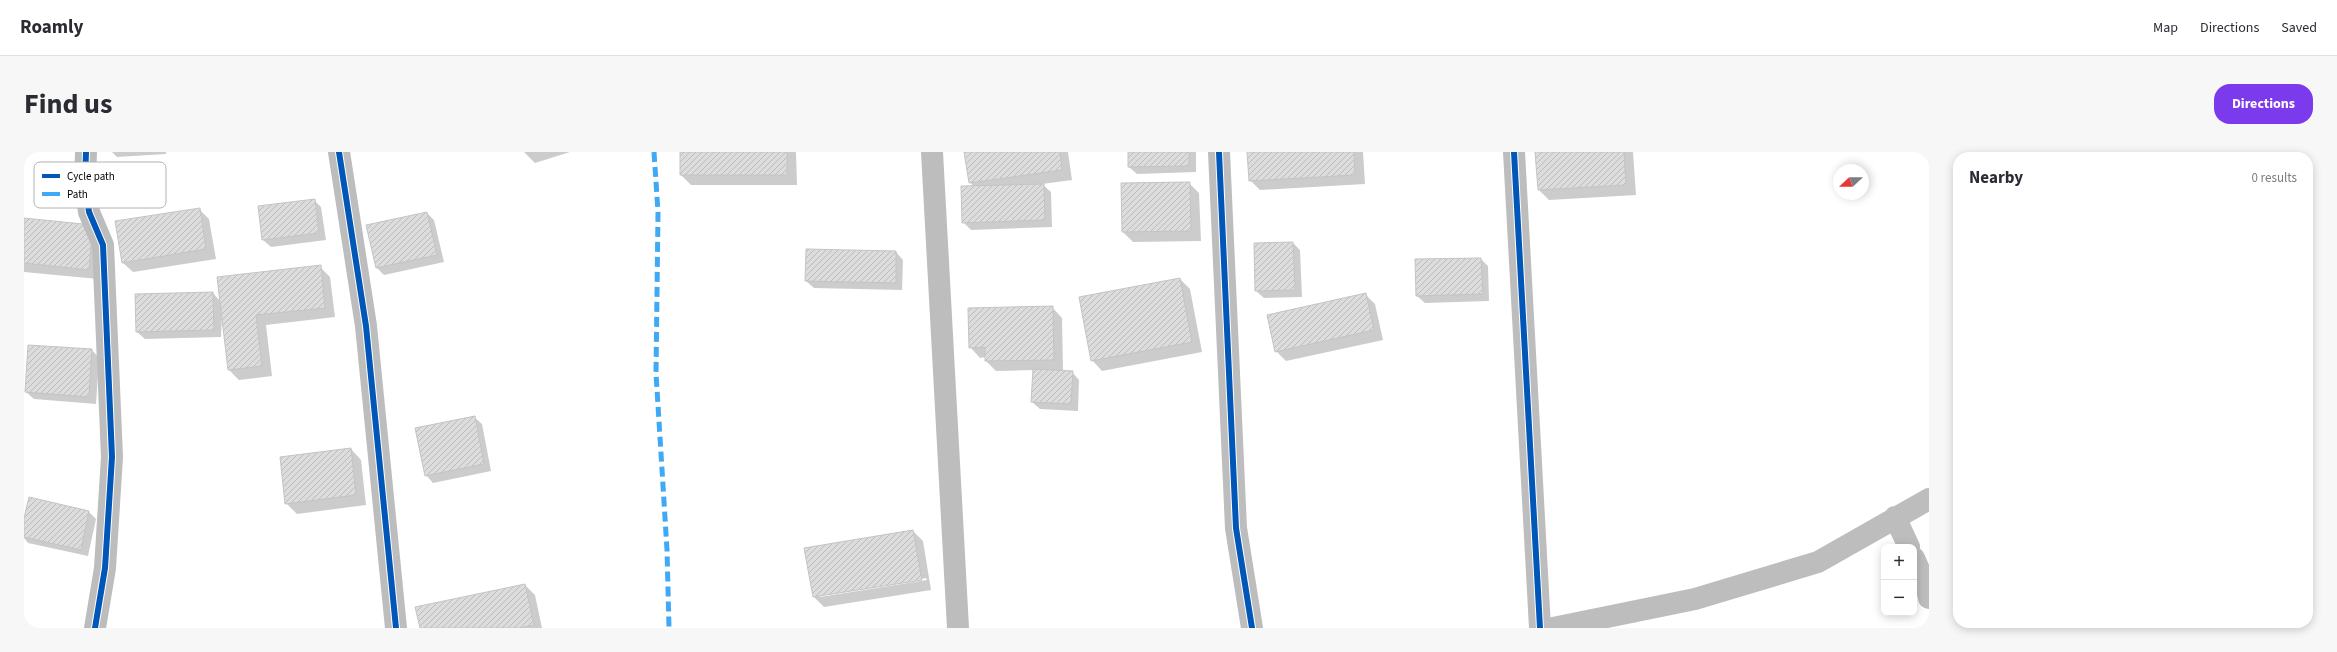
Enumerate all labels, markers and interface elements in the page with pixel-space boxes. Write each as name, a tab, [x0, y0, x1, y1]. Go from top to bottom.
text: Roamly	[20, 14, 83, 41]
text: Map	[2153, 18, 2178, 38]
text: Directions	[2200, 18, 2259, 38]
text: Saved	[2281, 18, 2317, 38]
text: Find us	[24, 84, 112, 124]
button: Directions	[2214, 84, 2313, 124]
legend	[34, 162, 166, 208]
north arrow	[1833, 164, 1869, 200]
text: Nearby	[1969, 166, 2023, 190]
text: Cycle path	[67, 169, 115, 184]
text: 0 results	[2252, 169, 2297, 187]
text: Path	[67, 187, 88, 202]
map controls	[1881, 544, 1917, 616]
button: +	[1881, 544, 1917, 580]
button: −	[1881, 580, 1917, 616]

